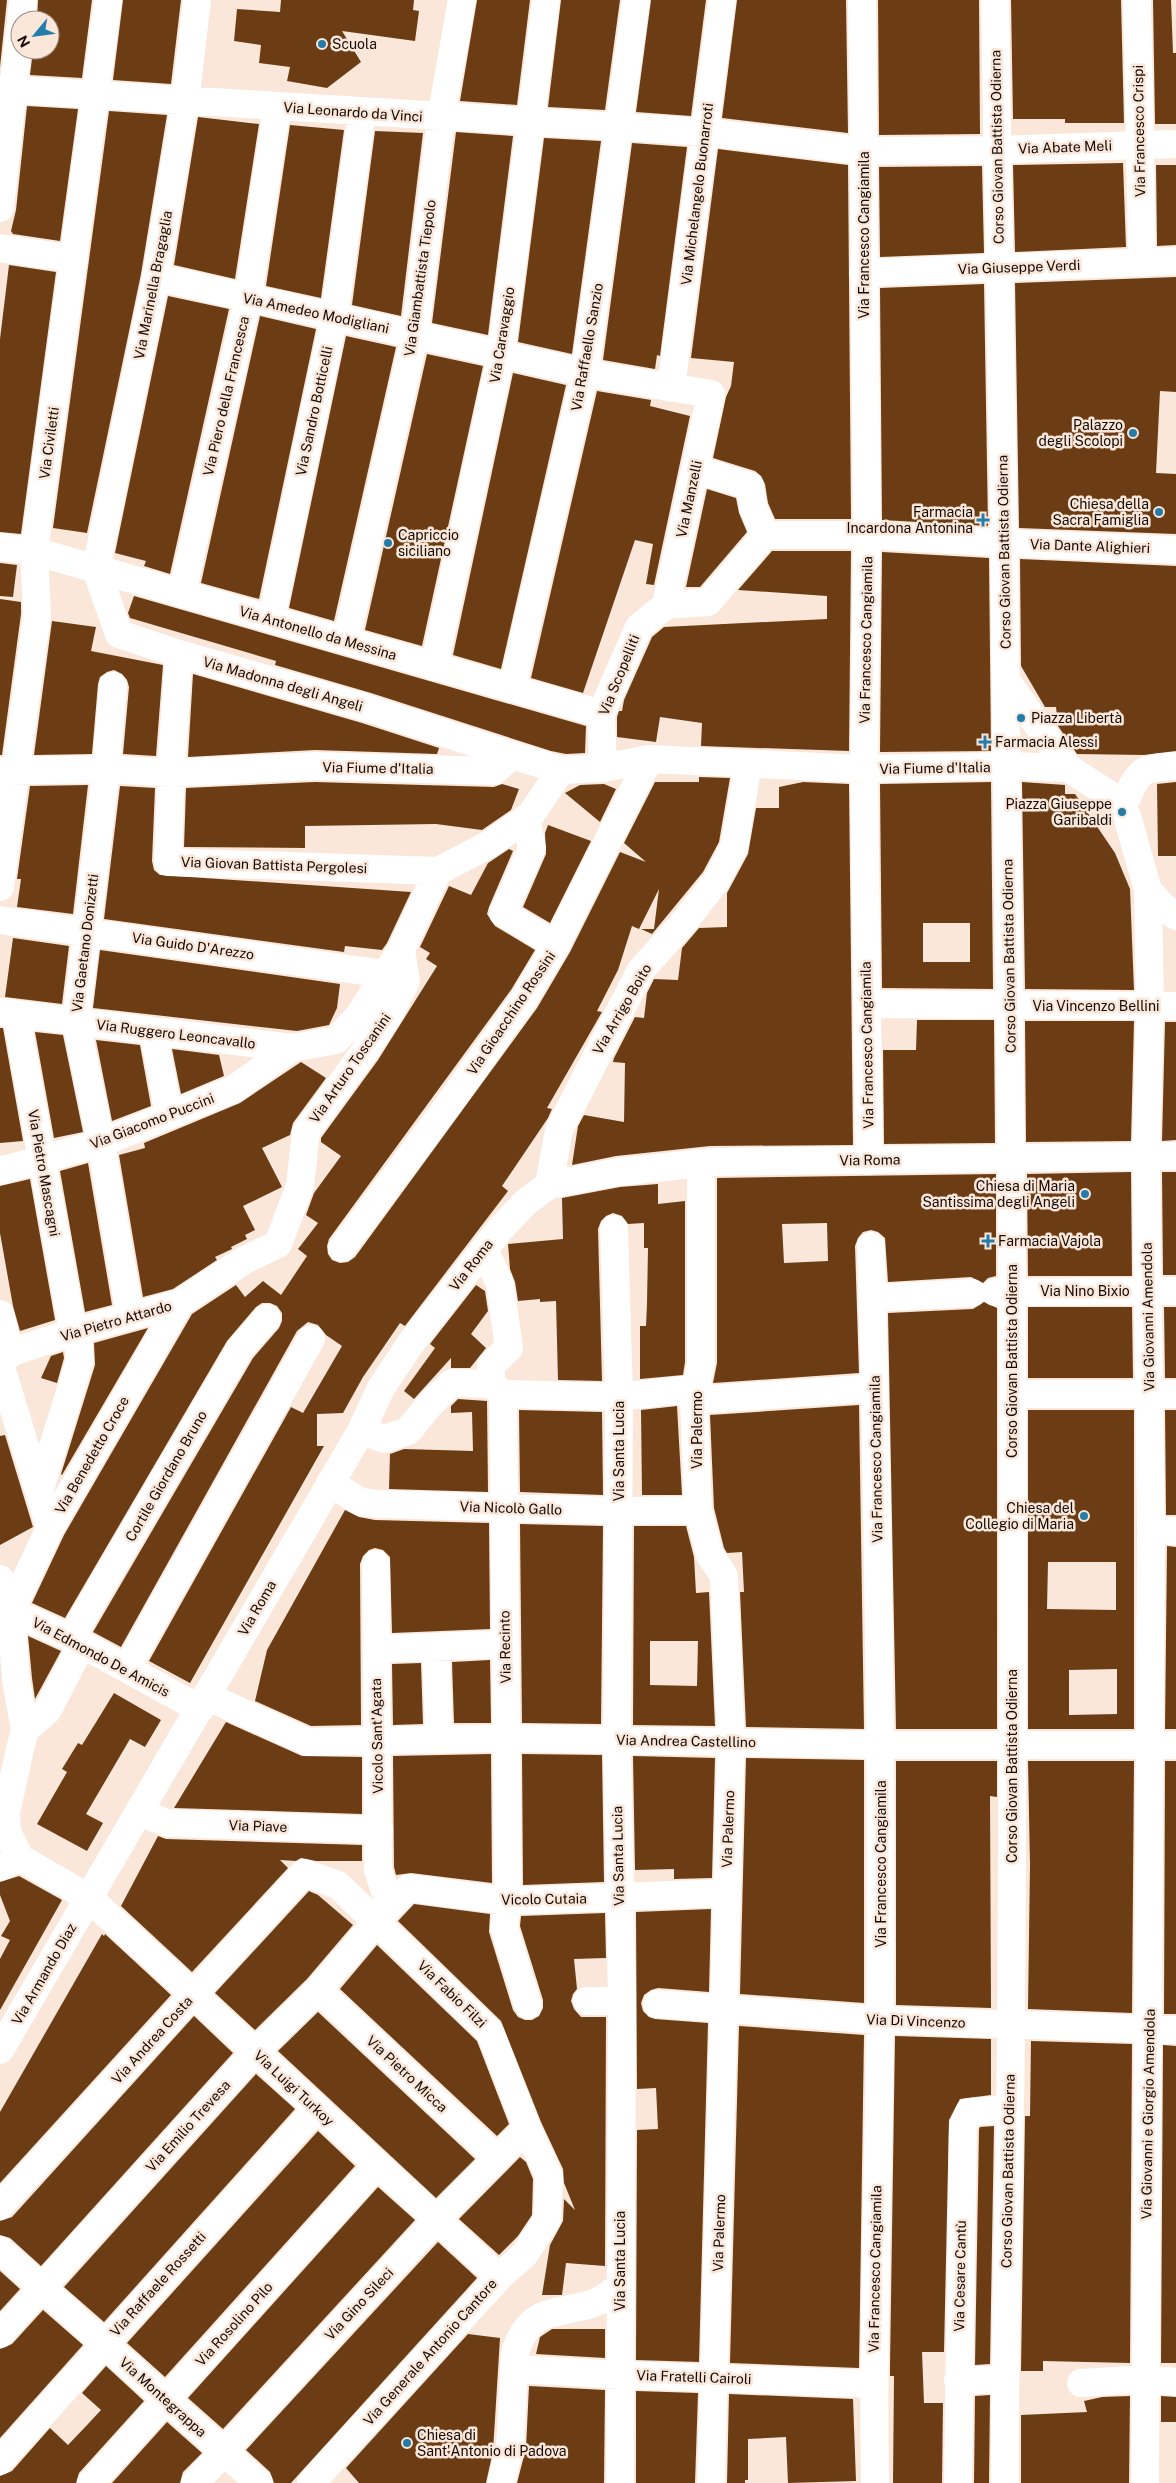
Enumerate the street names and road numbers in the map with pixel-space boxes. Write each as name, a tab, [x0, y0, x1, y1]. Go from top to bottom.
street label: Corso Giovan Battista Odierna	[987, 50, 1007, 244]
street label: Via Francesco Crispi	[1130, 65, 1148, 197]
street label: Via Leonardo da Vinci	[283, 99, 423, 125]
street label: Via Michelangelo Buonarroti	[678, 102, 716, 286]
street label: Via Abate Meli	[1018, 137, 1112, 157]
street label: Via Francesco Cangiamila	[856, 151, 872, 319]
street label: Via Giambattista Tiepolo	[401, 198, 439, 357]
street label: Via Marinella Bragaglia	[131, 209, 175, 361]
street label: Via Giuseppe Verdi	[958, 257, 1080, 277]
street label: Via Raffaello Sanzio	[568, 282, 606, 412]
street label: Via Caravaggio	[486, 286, 518, 384]
street label: Via Amedeo Modigliani	[241, 290, 391, 336]
street label: Via Piero della Francesca	[200, 315, 252, 477]
street label: Via Sandro Botticelli	[292, 345, 336, 477]
street label: Via Civiletti	[36, 406, 62, 480]
street label: Corso Giovan Battista Odierna	[994, 455, 1014, 649]
street label: Via Manzelli	[673, 459, 705, 539]
street label: Via Dante Alighieri	[1030, 536, 1150, 556]
street label: Via Francesco Cangiamila	[857, 556, 875, 724]
street label: Via Antonello da Messina	[237, 603, 399, 663]
street label: Via Scopelliti	[596, 632, 642, 718]
street label: Via Madonna degli Angeli	[201, 653, 365, 715]
street label: Via Fiume d'Italia	[322, 759, 434, 777]
street label: Via Fiume d'Italia	[879, 759, 991, 777]
street label: Via Giovan Battista Pergolesi	[181, 854, 367, 876]
street label: Corso Giovan Battista Odierna	[999, 859, 1019, 1053]
street label: Via Gaetano Donizetti	[69, 873, 101, 1013]
street label: Via Guido D'Arezzo	[131, 930, 255, 963]
street label: Via Gioacchino Rossini	[464, 948, 558, 1078]
street label: Via Arrigo Boito	[590, 961, 654, 1057]
street label: Via Francesco Cangiamila	[858, 961, 876, 1129]
street label: Via Vincenzo Bellini	[1033, 998, 1159, 1014]
street label: Via Arturo Toscanini	[306, 1010, 394, 1126]
street label: Via Ruggero Leoncavallo	[95, 1016, 257, 1052]
street label: Via Giacomo Puccini	[88, 1090, 216, 1152]
street label: Via Pietro Mascagni	[25, 1108, 63, 1238]
street label: Via Roma	[839, 1151, 901, 1169]
street label: Via Roma	[446, 1236, 496, 1294]
street label: Via Giovanni Amendola	[1139, 1242, 1157, 1392]
street label: Corso Giovan Battista Odierna	[1004, 1264, 1020, 1458]
street label: Via Nino Bixio	[1040, 1283, 1130, 1299]
street label: Via Pietro Attardo	[59, 1297, 173, 1345]
street label: Via Francesco Cangiamila	[867, 1375, 885, 1543]
street label: Via Palermo	[689, 1391, 705, 1469]
street label: Via Benedetto Croce	[52, 1393, 132, 1517]
street label: Via Santa Lucia	[611, 1401, 627, 1501]
street label: Cortile Giordano Bruno	[122, 1408, 210, 1544]
street label: Via Nicolò Gallo	[460, 1498, 563, 1518]
street label: Via Roma	[235, 1578, 279, 1638]
street label: Via Recinto	[496, 1610, 514, 1684]
street label: Via Edmondo De Amicis	[30, 1614, 172, 1700]
street label: Corso Giovan Battista Odierna	[1004, 1669, 1020, 1863]
street label: Vicolo Sant'Agata	[368, 1678, 386, 1794]
street label: Via Andrea Castellino	[616, 1732, 756, 1750]
street label: Via Francesco Cangiamila	[873, 1780, 889, 1948]
street label: Via Palermo	[719, 1790, 737, 1868]
street label: Via Santa Lucia	[609, 1806, 627, 1906]
street label: Via Piave	[228, 1817, 288, 1835]
street label: Vicolo Cutaia	[501, 1890, 587, 1908]
street label: Via Armando Diaz	[8, 1920, 80, 2028]
street label: Via Fabio Filzi	[414, 1957, 490, 2031]
street label: Via Andrea Costa	[108, 1993, 196, 2087]
street label: Via Giovanni e Giorgio Amendola	[1138, 2008, 1158, 2220]
street label: Via Di Vincenzo	[866, 2011, 966, 2031]
street label: Via Pietro Micca	[363, 2032, 451, 2116]
street label: Via Luigi Turkoy	[251, 2047, 338, 2129]
street label: Corso Giovan Battista Odierna	[998, 2074, 1018, 2268]
street label: Via Emilio Trevesa	[143, 2077, 233, 2175]
street label: Via Francesco Cangiamila	[866, 2185, 884, 2353]
street label: Via Palermo	[710, 2194, 728, 2272]
street label: Via Santa Lucia	[612, 2211, 628, 2311]
street label: Via Cesare Cantù	[951, 2220, 969, 2332]
street label: Via Raffaele Rossetti	[107, 2228, 209, 2340]
street label: Via Gino Sileci	[321, 2265, 397, 2343]
street label: Via Generale Antonio Cantore	[360, 2275, 500, 2429]
street label: Via Rosolino Pilo	[192, 2279, 276, 2369]
street label: Via Montegrappa	[116, 2354, 210, 2440]
street label: Via Fratelli Cairoli	[636, 2367, 752, 2387]

